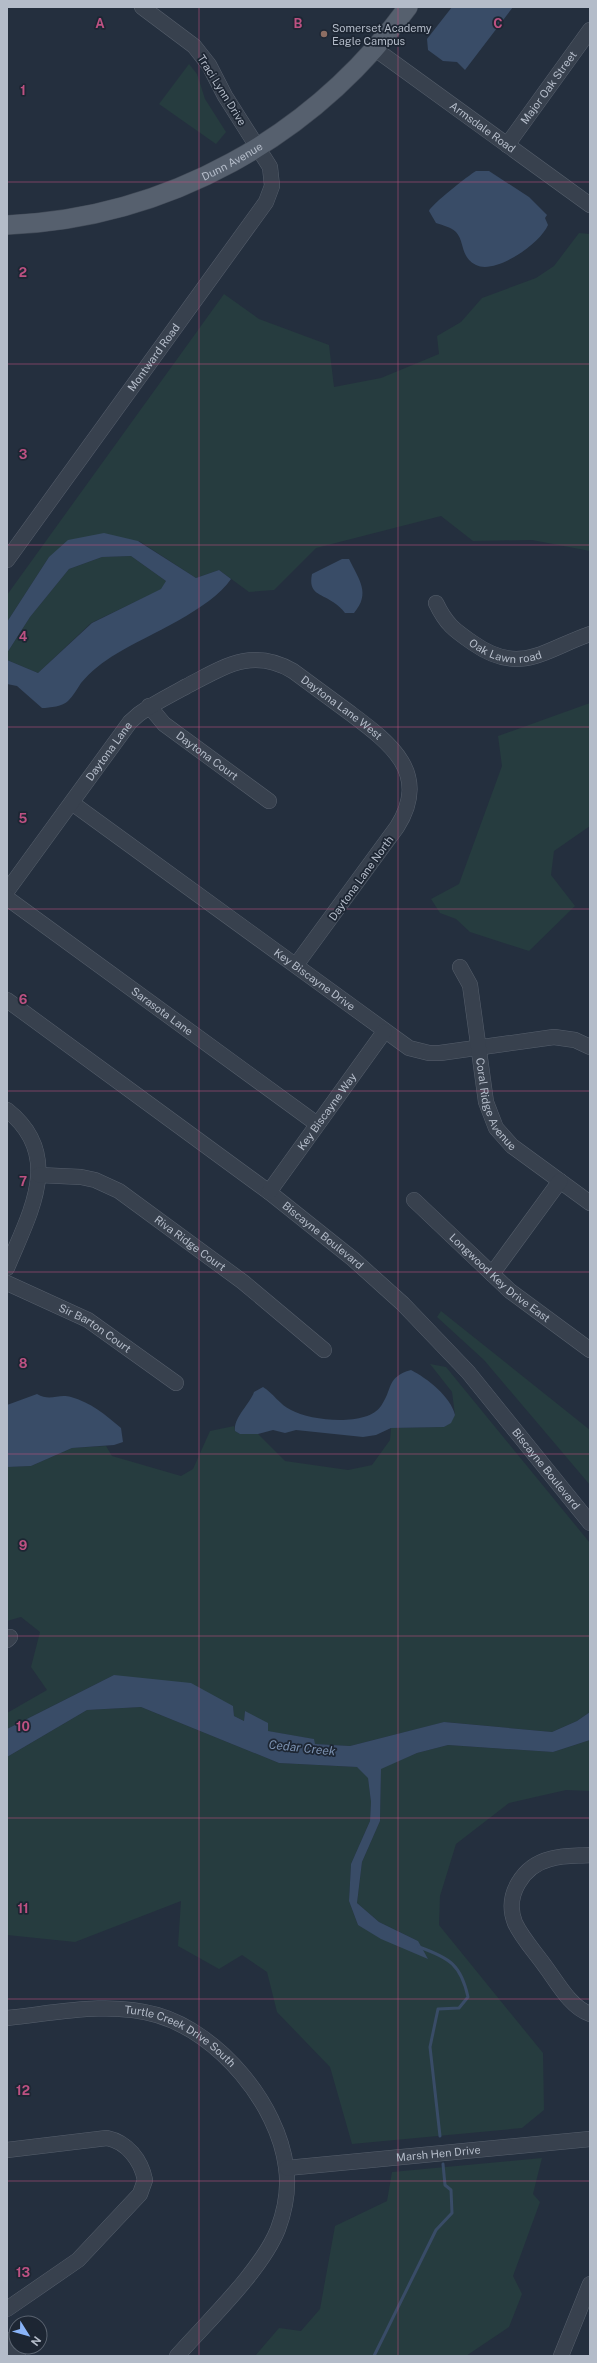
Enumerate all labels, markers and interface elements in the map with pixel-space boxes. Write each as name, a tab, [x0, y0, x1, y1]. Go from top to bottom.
text: A	[95, 16, 105, 31]
text: B	[294, 16, 303, 31]
text: C	[493, 16, 503, 31]
place label: Somerset Academy Eagle Campus	[332, 22, 432, 47]
marker: Somerset Academy Eagle Campus	[319, 29, 329, 39]
street label: Major Oak Street	[518, 49, 579, 126]
street label: Traci Lynn Drive	[195, 52, 249, 128]
text: 1	[20, 83, 26, 98]
street label: Armsdale Road	[448, 99, 518, 155]
street label: Dunn Avenue	[200, 140, 265, 183]
text: 2	[19, 265, 27, 280]
street label: Montward Road	[125, 321, 182, 394]
text: 3	[19, 447, 28, 462]
text: 4	[19, 629, 28, 644]
street label: Oak Lawn road	[467, 636, 543, 665]
street label: Daytona Lane West	[299, 673, 385, 742]
street label: Daytona Lane	[83, 719, 134, 783]
street label: Daytona Court	[174, 729, 240, 782]
text: 5	[19, 811, 28, 826]
street label: Daytona Lane North	[326, 833, 396, 923]
street label: Key Biscayne Drive	[272, 946, 357, 1013]
street label: Sarasota Lane	[129, 985, 195, 1037]
text: 6	[19, 992, 28, 1007]
street label: Coral Ridge Avenue	[474, 1057, 518, 1153]
street label: Key Biscayne Way	[295, 1071, 359, 1153]
text: 7	[19, 1174, 27, 1189]
street label: Biscayne Boulevard	[280, 1199, 366, 1271]
street label: Riva Ridge Court	[152, 1213, 228, 1273]
street label: Longwood Key Drive East	[447, 1231, 552, 1325]
street label: Sir Barton Court	[57, 1301, 133, 1355]
text: 8	[19, 1356, 28, 1371]
street label: Biscayne Boulevard	[510, 1426, 582, 1512]
text: 9	[19, 1538, 27, 1553]
text: 10	[16, 1719, 30, 1734]
water label: Cedar Creek	[268, 1738, 337, 1759]
text: 11	[17, 1901, 29, 1916]
street label: Turtle Creek Drive South	[124, 2003, 238, 2069]
text: 12	[16, 2083, 30, 2098]
street label: Marsh Hen Drive	[396, 2144, 481, 2164]
text: 13	[16, 2265, 30, 2280]
north arrow	[8, 2315, 48, 2355]
text: N	[29, 2334, 43, 2348]

